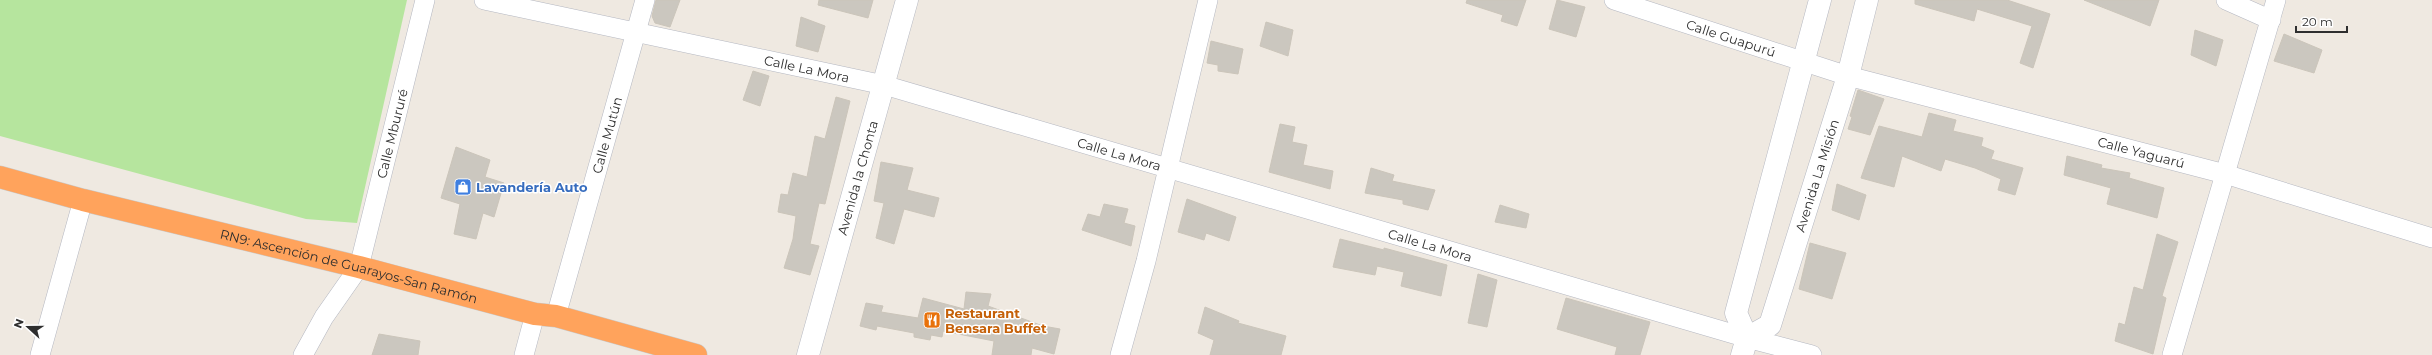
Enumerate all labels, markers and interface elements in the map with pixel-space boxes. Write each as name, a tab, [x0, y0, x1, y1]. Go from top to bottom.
scale bar	[2296, 8, 2347, 34]
text: 20 m	[2302, 14, 2333, 29]
street label: Calle Guapurú	[1684, 16, 1778, 60]
street label: Calle La Mora	[763, 52, 851, 85]
street label: Calle Mbururé	[373, 87, 411, 180]
street label: Calle Mutún	[589, 95, 625, 175]
street label: Avenida La Misión	[1792, 117, 1842, 234]
street label: Avenida la Chonta	[834, 119, 881, 237]
street label: Calle Yaguarú	[2096, 133, 2187, 171]
street label: Calle La Mora	[1075, 134, 1163, 174]
shop icon: Lavandería Auto	[453, 177, 473, 197]
place label: Lavandería Auto	[476, 179, 588, 195]
street label: Calle La Mora	[1386, 225, 1474, 265]
street label: RN9: Ascención de Guarayos-San Ramón	[218, 226, 479, 306]
place label: Restaurant Bensara Buffet	[945, 305, 1047, 336]
north arrow	[8, 307, 48, 347]
restaurant icon: Restaurant Bensara Buffet	[922, 310, 942, 330]
text: N	[11, 317, 27, 330]

